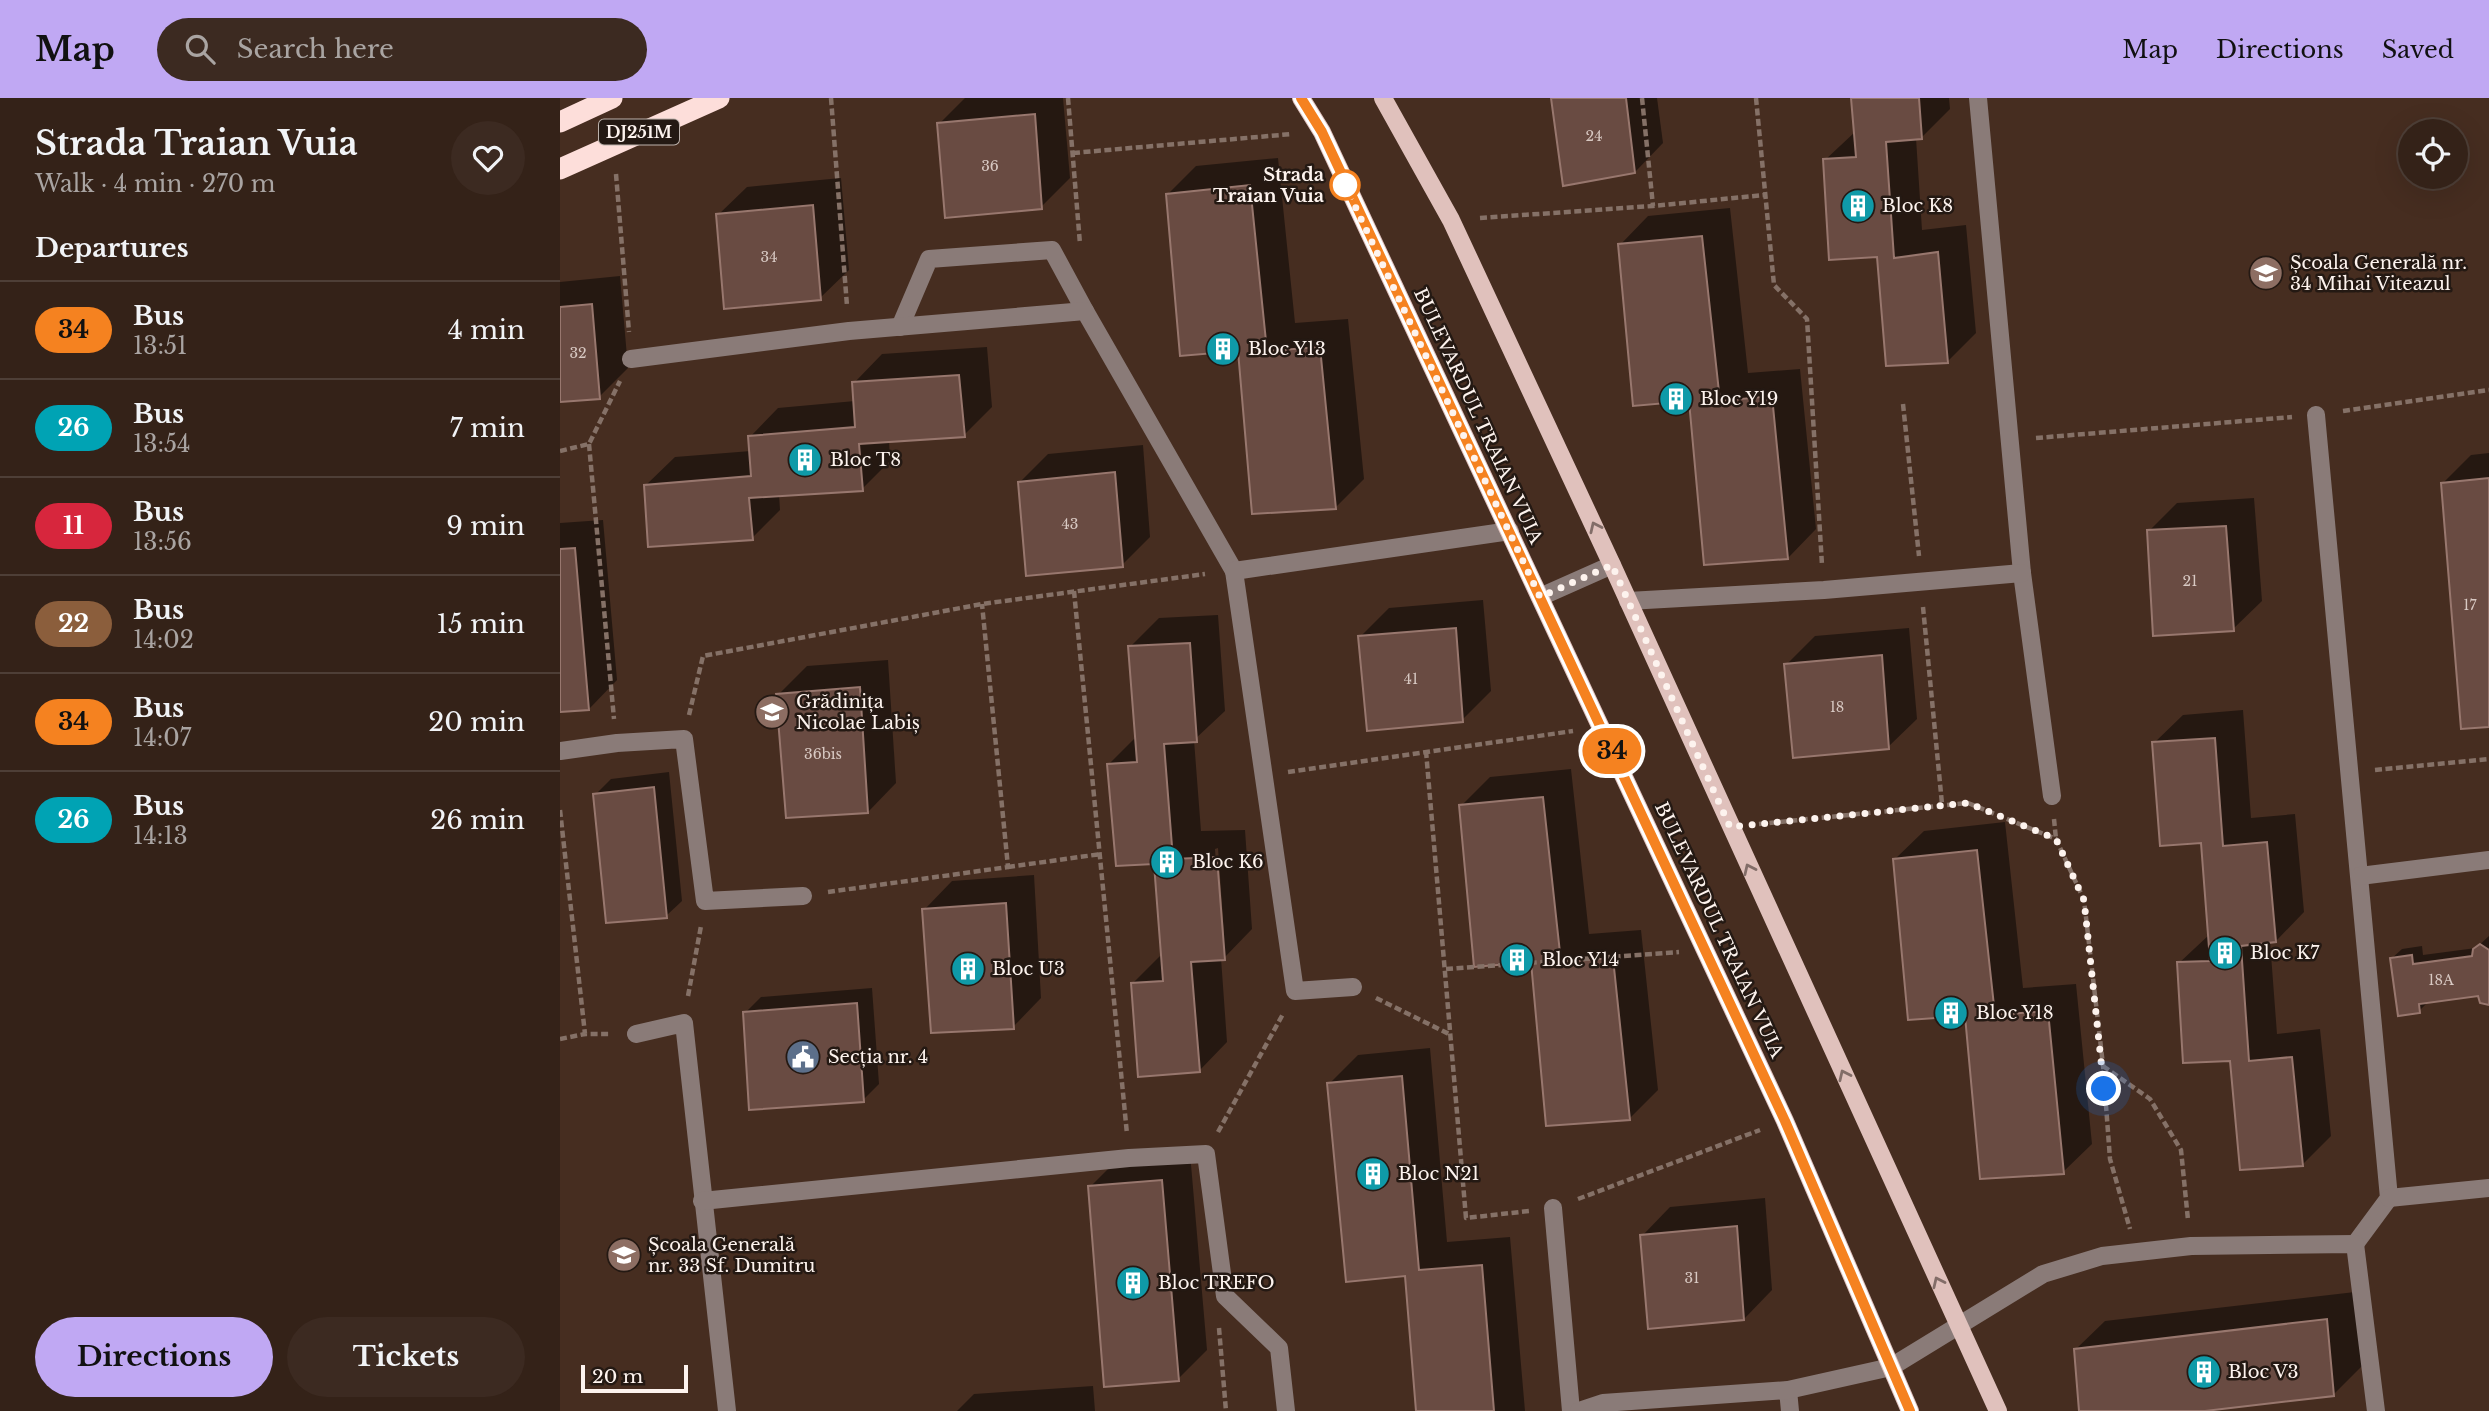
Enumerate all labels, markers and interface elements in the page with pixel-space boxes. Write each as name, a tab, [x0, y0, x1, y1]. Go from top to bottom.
search box	[157, 18, 647, 81]
text: Map	[35, 29, 115, 70]
icon: search	[181, 30, 219, 68]
text: Search here	[237, 33, 394, 65]
text: Map	[2122, 35, 2178, 64]
text: Directions	[2216, 35, 2344, 64]
text: Saved	[2382, 35, 2454, 64]
map controls	[2398, 119, 2468, 189]
button: locate	[2398, 119, 2468, 189]
road number: DJ251M	[599, 120, 679, 144]
button: heart	[451, 121, 525, 195]
text: Strada Traian Vuia	[35, 123, 358, 164]
house number: 24	[1586, 127, 1602, 145]
house number: 36	[981, 157, 999, 175]
place label: Strada Traian Vuia	[1213, 164, 1325, 207]
text: Walk · 4 min · 270 m	[35, 170, 275, 198]
marker: Strada Traian Vuia	[1330, 170, 1360, 200]
building icon: Bloc K8	[1839, 187, 1877, 225]
place label: Bloc K8	[1882, 195, 1953, 217]
text: Departures	[35, 232, 189, 264]
house number: 34	[761, 248, 777, 266]
place label: Școala Generală nr. 34 Mihai Viteazul	[2290, 252, 2467, 295]
school or university icon: Școala Generală nr. 34 Mihai Viteazul	[2247, 254, 2285, 292]
street label: BULEVARDUL TRAIAN VUIA	[1409, 284, 1548, 549]
text: Bus	[133, 300, 184, 332]
text: 4 min	[448, 314, 525, 346]
text: 34	[58, 315, 89, 344]
building icon: Bloc Y13	[1204, 330, 1242, 368]
text: 13:51	[133, 332, 187, 360]
place label: Bloc Y13	[1248, 338, 1326, 360]
house number: 32	[569, 344, 587, 362]
building icon: Bloc Y19	[1657, 380, 1695, 418]
place label: Bloc Y19	[1700, 388, 1778, 410]
text: Bus	[133, 398, 184, 430]
text: 7 min	[450, 412, 525, 444]
text: 26	[58, 413, 89, 442]
text: 13:54	[133, 430, 191, 458]
building icon: Bloc T8	[786, 441, 824, 479]
place label: Bloc T8	[830, 449, 901, 471]
text: Bus	[133, 496, 184, 528]
text: 9 min	[446, 510, 525, 542]
text: 11	[63, 511, 84, 540]
house number: 43	[1062, 515, 1078, 533]
one-way arrow	[1589, 522, 1603, 534]
text: 13:56	[133, 528, 192, 556]
house number: 21	[2183, 572, 2197, 590]
text: Bus	[133, 594, 184, 626]
house number: 17	[2463, 596, 2478, 614]
text: 15 min	[436, 608, 525, 640]
text: 22	[58, 609, 89, 638]
text: 14:02	[133, 626, 194, 654]
house number: 41	[1404, 670, 1418, 688]
place label: Grădinița Nicolae Labiș	[796, 691, 920, 734]
text: Bus	[133, 692, 184, 724]
school or university icon: Grădinița Nicolae Labiș	[753, 693, 791, 731]
house number: 18	[1830, 698, 1844, 716]
text: 20 min	[428, 706, 525, 738]
text: 34	[58, 707, 89, 736]
text: 14:07	[133, 724, 191, 752]
line badge: 34	[1580, 728, 1644, 774]
text: 34	[1596, 736, 1628, 765]
house number: 36bis	[804, 745, 842, 763]
text: Bus	[133, 790, 184, 822]
street label: BULEVARDUL TRAIAN VUIA	[1650, 798, 1789, 1063]
text: 26 min	[430, 804, 525, 836]
text: 26	[58, 805, 89, 834]
text: 14:13	[133, 822, 188, 850]
building icon: Bloc K6	[1148, 843, 1186, 881]
place label: Bloc K6	[1192, 851, 1264, 873]
one-way arrow	[1743, 863, 1757, 876]
building icon: Bloc K7	[2206, 934, 2244, 972]
building icon: Bloc Y14	[1498, 941, 1536, 979]
place label: Bloc K7	[2250, 942, 2320, 964]
place label: Bloc Y14	[1542, 949, 1619, 971]
building icon: Bloc U3	[949, 950, 987, 988]
place label: Bloc U3	[992, 958, 1065, 980]
house number: 18A	[2428, 971, 2454, 989]
building icon: Bloc Y18	[1932, 994, 1970, 1032]
place label: Bloc Y18	[1976, 1002, 2054, 1024]
public building icon: Secția nr. 4	[784, 1038, 822, 1076]
place label: Secția nr. 4	[828, 1046, 928, 1068]
one-way arrow	[1838, 1070, 1852, 1083]
your location	[2086, 1071, 2121, 1106]
building icon: Bloc N21	[1354, 1155, 1392, 1193]
place label: Bloc N21	[1398, 1163, 1480, 1185]
place label: Școala Generală nr. 33 Sf. Dumitru	[648, 1234, 815, 1277]
school or university icon: Școala Generală nr. 33 Sf. Dumitru	[605, 1236, 643, 1274]
building icon: Bloc TREFO	[1114, 1264, 1152, 1302]
house number: 31	[1685, 1269, 1699, 1287]
place label: Bloc TREFO	[1158, 1272, 1274, 1294]
one-way arrow	[1932, 1277, 1946, 1289]
button: Directions	[35, 1317, 273, 1397]
button: Tickets	[287, 1317, 525, 1397]
building icon: Bloc V3	[2185, 1353, 2223, 1391]
place label: Bloc V3	[2228, 1361, 2299, 1383]
scale bar	[581, 1362, 688, 1394]
text: 20 m	[592, 1365, 643, 1388]

